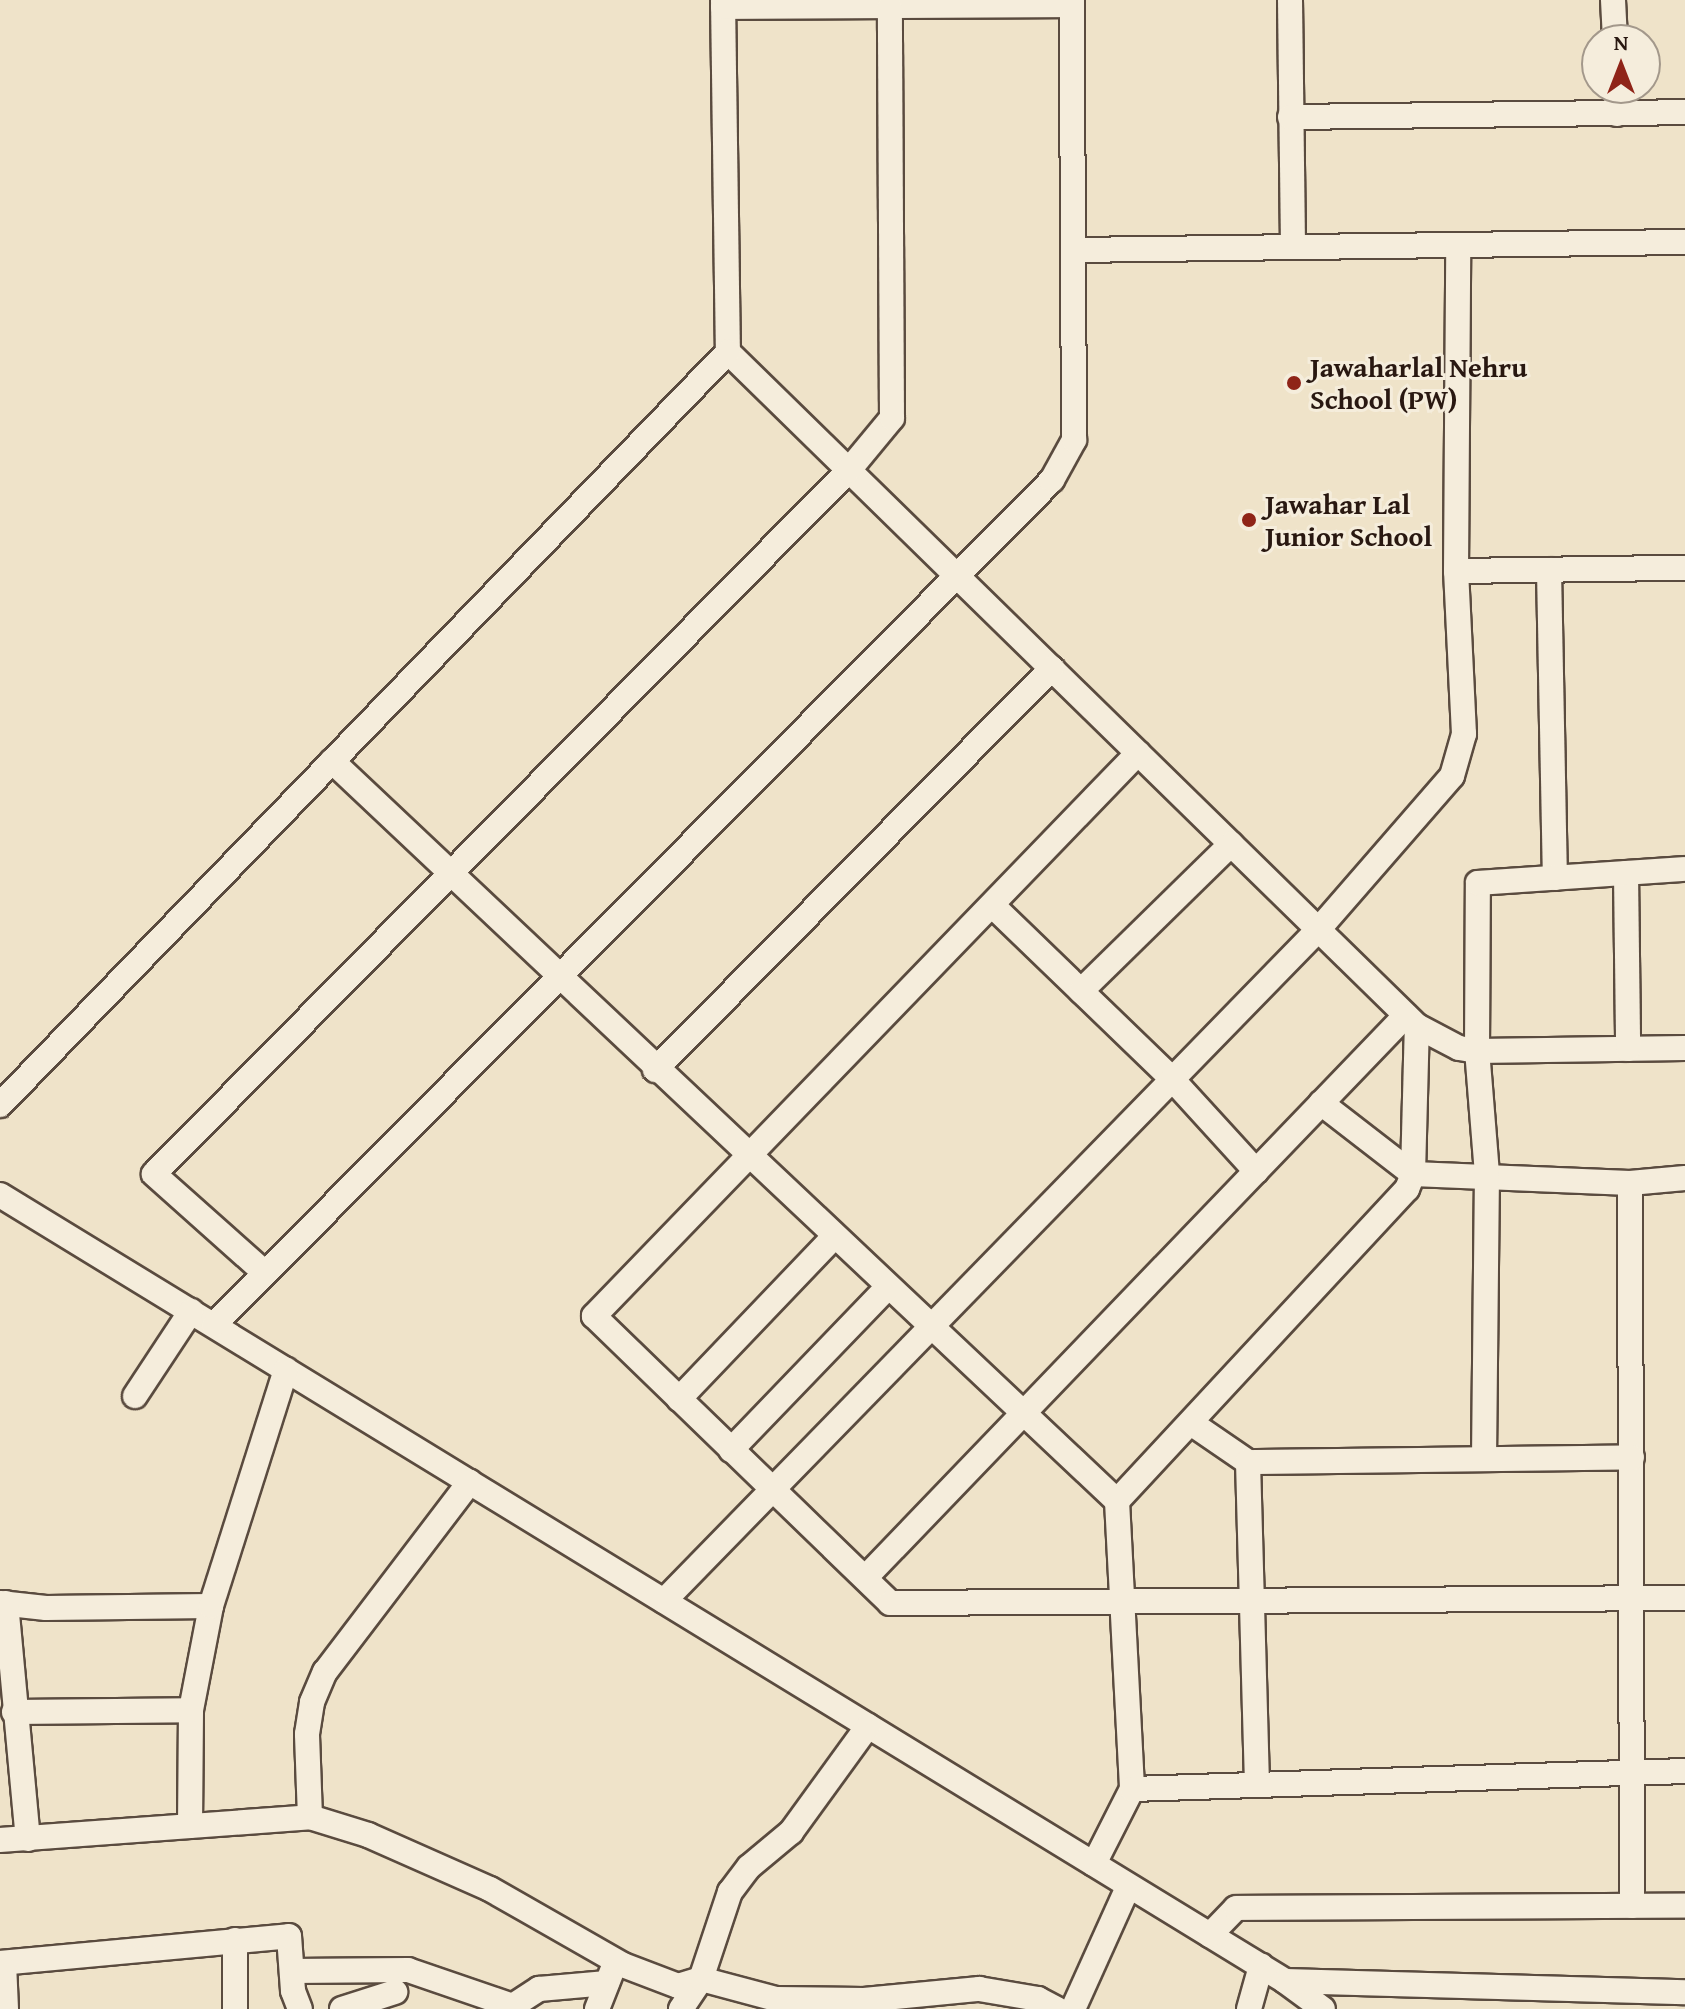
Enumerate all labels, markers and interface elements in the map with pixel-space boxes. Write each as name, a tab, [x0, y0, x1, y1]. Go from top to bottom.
north arrow	[1581, 24, 1661, 104]
text: N	[1614, 26, 1628, 58]
place label: Jawaharlal Nehru School (PW)	[1310, 350, 1527, 416]
marker: Jawaharlal Nehru School (PW)	[1285, 374, 1303, 392]
place label: Jawahar Lal Junior School	[1265, 487, 1432, 553]
marker: Jawahar Lal Junior School	[1240, 511, 1258, 529]

